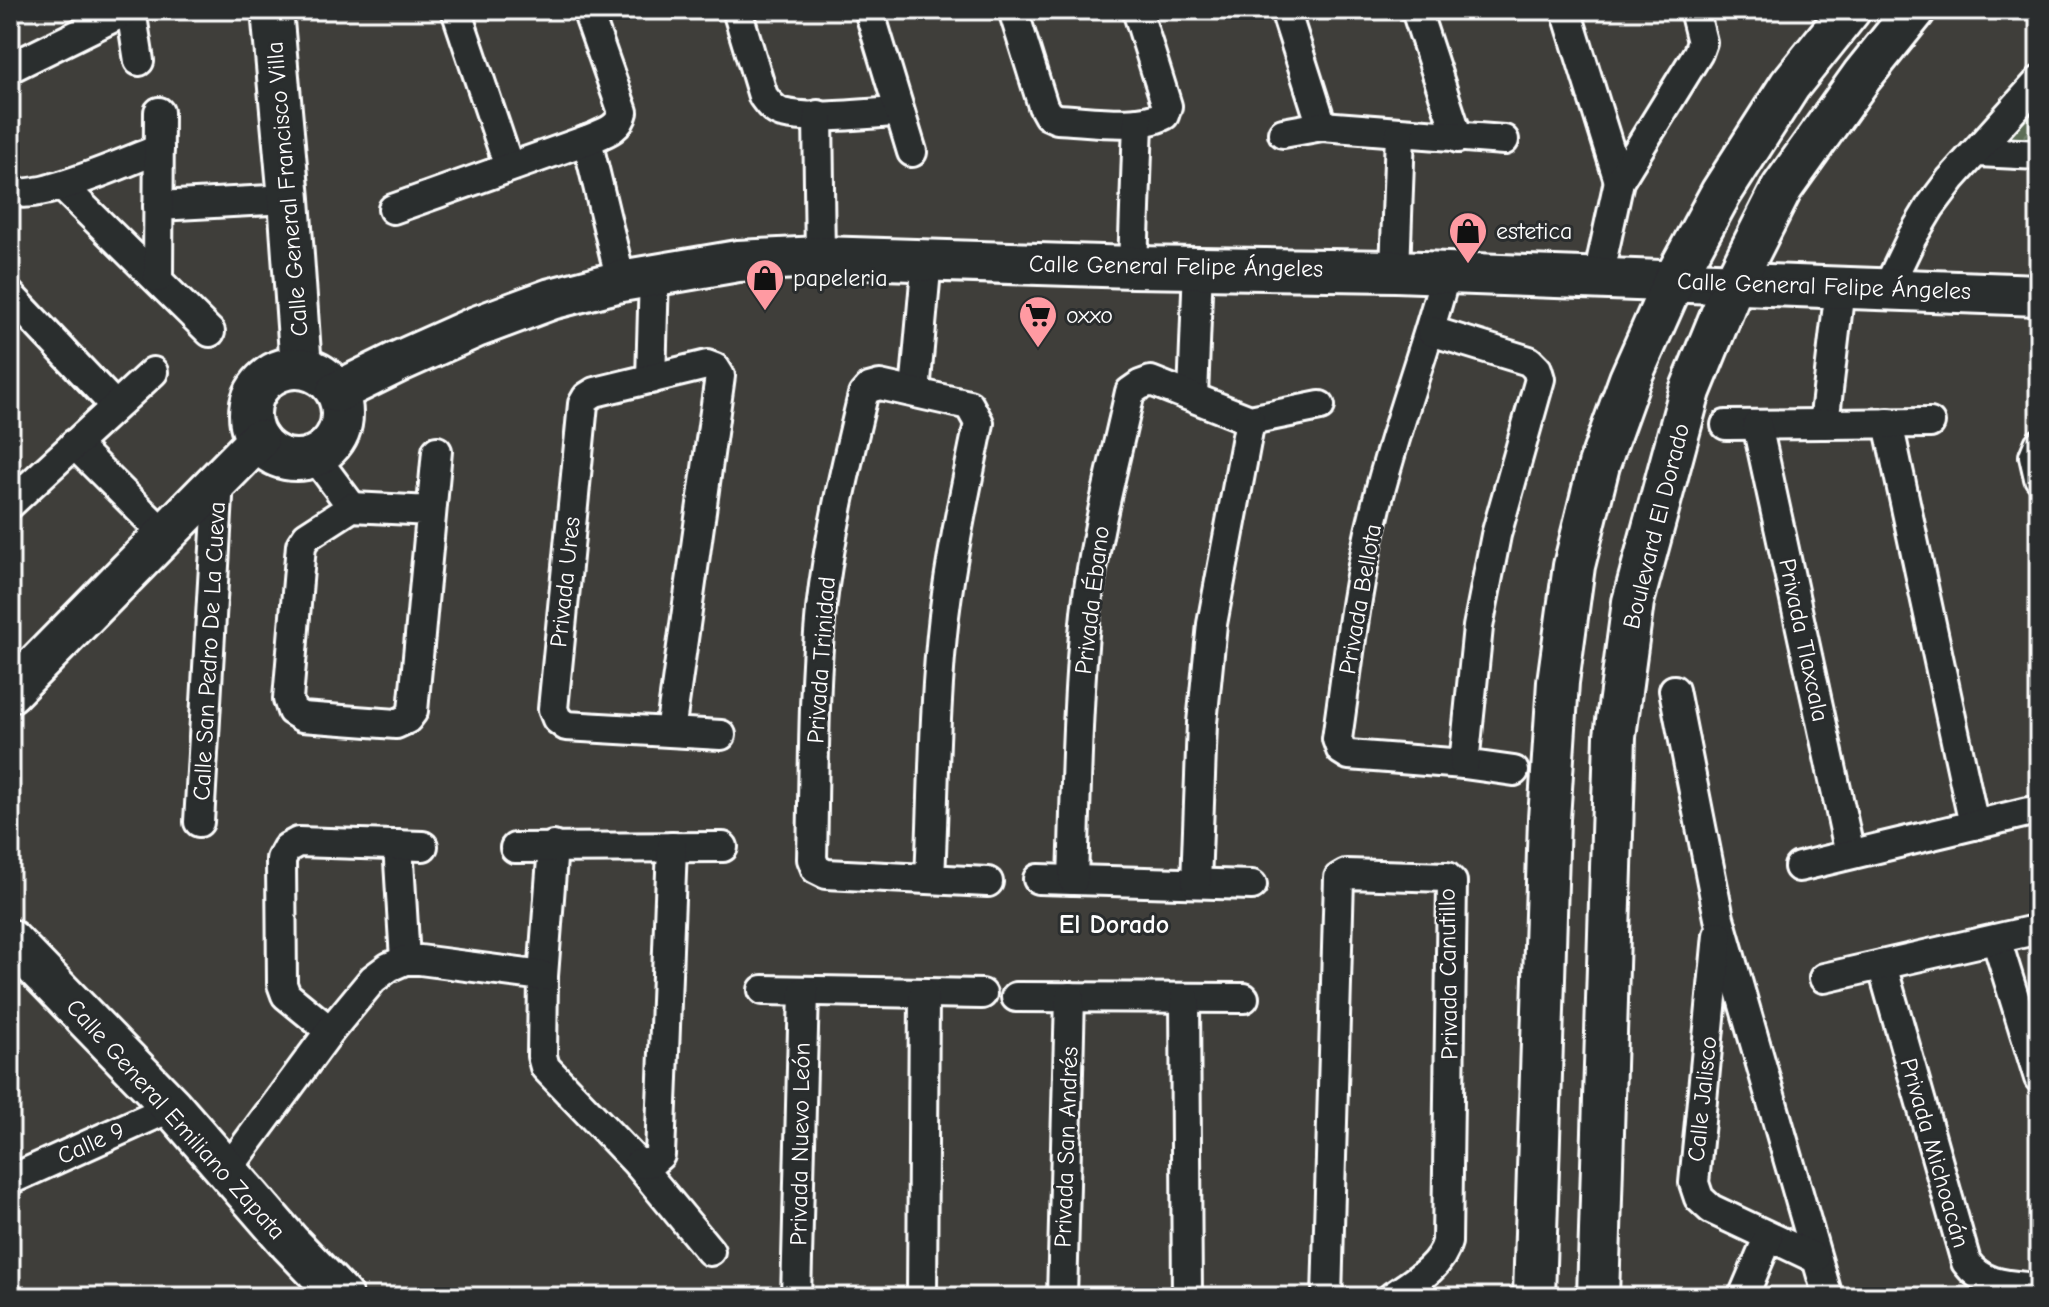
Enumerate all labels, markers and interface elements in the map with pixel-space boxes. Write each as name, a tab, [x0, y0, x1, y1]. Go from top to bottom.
street label: Calle General Francisco Villa	[260, 40, 314, 338]
shop icon: estetica	[1447, 210, 1489, 265]
place label: estetica	[1496, 217, 1572, 245]
street label: Calle General Felipe Ángeles	[1029, 249, 1323, 283]
shop icon: papeleria	[744, 257, 786, 312]
place label: papeleria	[793, 264, 888, 292]
street label: Calle General Felipe Ángeles	[1677, 267, 1971, 305]
supermarket icon: oxxo	[1017, 294, 1059, 349]
place label: oxxo	[1066, 301, 1113, 329]
street label: Boulevard El Dorado	[1617, 420, 1695, 632]
street label: Calle San Pedro De La Cueva	[187, 501, 231, 801]
street label: Privada Ures	[544, 515, 586, 649]
street label: Privada Bellota	[1333, 522, 1387, 676]
street label: Privada Ébano	[1069, 524, 1115, 676]
street label: Privada Tlaxcala	[1773, 556, 1835, 724]
street label: Privada Trinidad	[801, 575, 841, 745]
street label: Privada Canutillo	[1433, 888, 1463, 1060]
district label: El Dorado	[1059, 910, 1169, 940]
street label: Calle General Emiliano Zapata	[61, 993, 291, 1245]
street label: Calle Jalisco	[1681, 1035, 1723, 1163]
street label: Privada Nuevo León	[784, 1042, 816, 1246]
street label: Privada San Andrés	[1048, 1046, 1084, 1248]
street label: Privada Michoacán	[1895, 1055, 1975, 1251]
street label: Calle 9	[53, 1116, 129, 1170]

